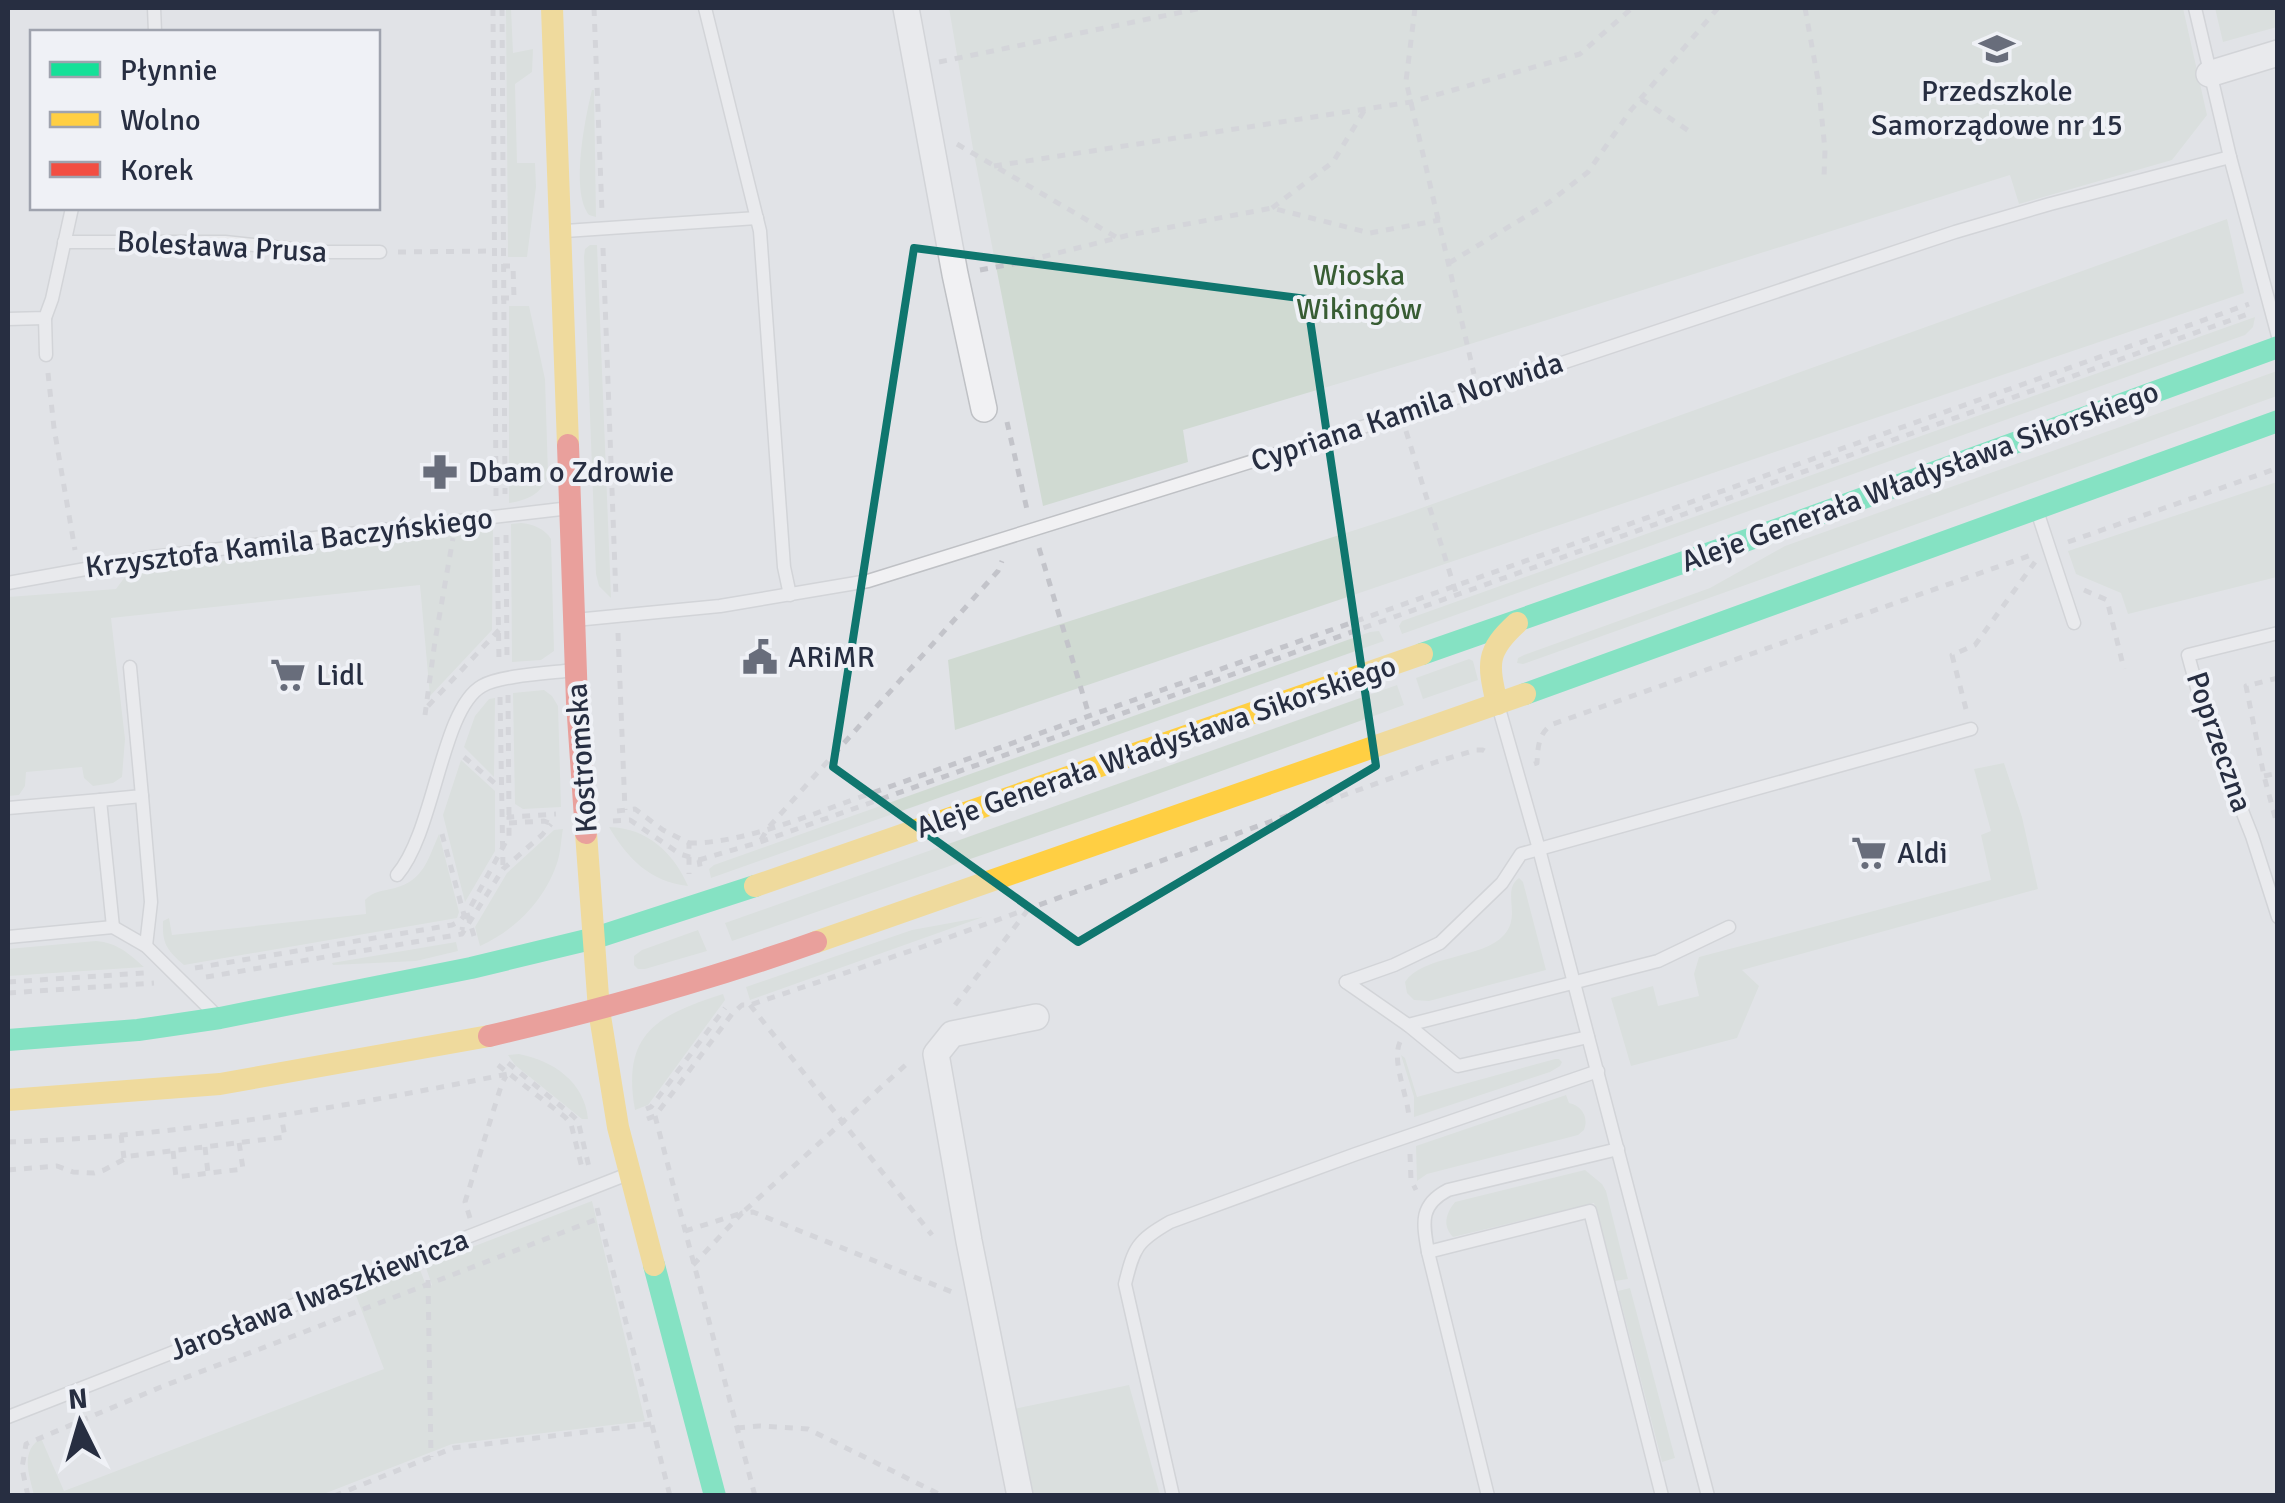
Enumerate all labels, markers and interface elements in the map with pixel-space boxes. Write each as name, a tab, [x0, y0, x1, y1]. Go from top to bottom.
legend	[30, 30, 380, 210]
school or university icon: Przedszkole Samorządowe nr 15	[1978, 30, 2016, 68]
text: Płynnie	[120, 52, 217, 89]
place label: Przedszkole Samorządowe nr 15	[1871, 73, 2123, 144]
text: Wolno	[120, 102, 201, 139]
text: Korek	[120, 152, 194, 189]
street label: Bolesława Prusa	[116, 223, 328, 271]
park label: Wioska Wikingów	[1296, 257, 1422, 328]
street label: Cypriana Kamila Norwida	[1246, 344, 1568, 480]
street label: Aleje Generała Władysława Sikorskiego	[1676, 373, 2164, 581]
pharmacy icon: Dbam o Zdrowie	[421, 453, 459, 491]
place label: Dbam o Zdrowie	[468, 454, 674, 491]
street label: Krzysztofa Kamila Baczyńskiego	[83, 500, 495, 586]
public building icon: ARiMR	[741, 638, 779, 676]
place label: ARiMR	[788, 639, 875, 676]
street label: Aleje Generała Władysława Sikorskiego	[911, 647, 1401, 847]
supermarket icon: Lidl	[269, 656, 307, 694]
place label: Lidl	[316, 657, 364, 694]
street label: Poprzeczna	[2178, 667, 2260, 817]
street label: Kostromska	[558, 682, 606, 834]
supermarket icon: Aldi	[1850, 834, 1888, 872]
place label: Aldi	[1897, 835, 1948, 872]
street label: Jarosława Iwaszkiewicza	[164, 1221, 474, 1369]
north arrow	[30, 1373, 130, 1473]
text: N	[67, 1381, 89, 1417]

